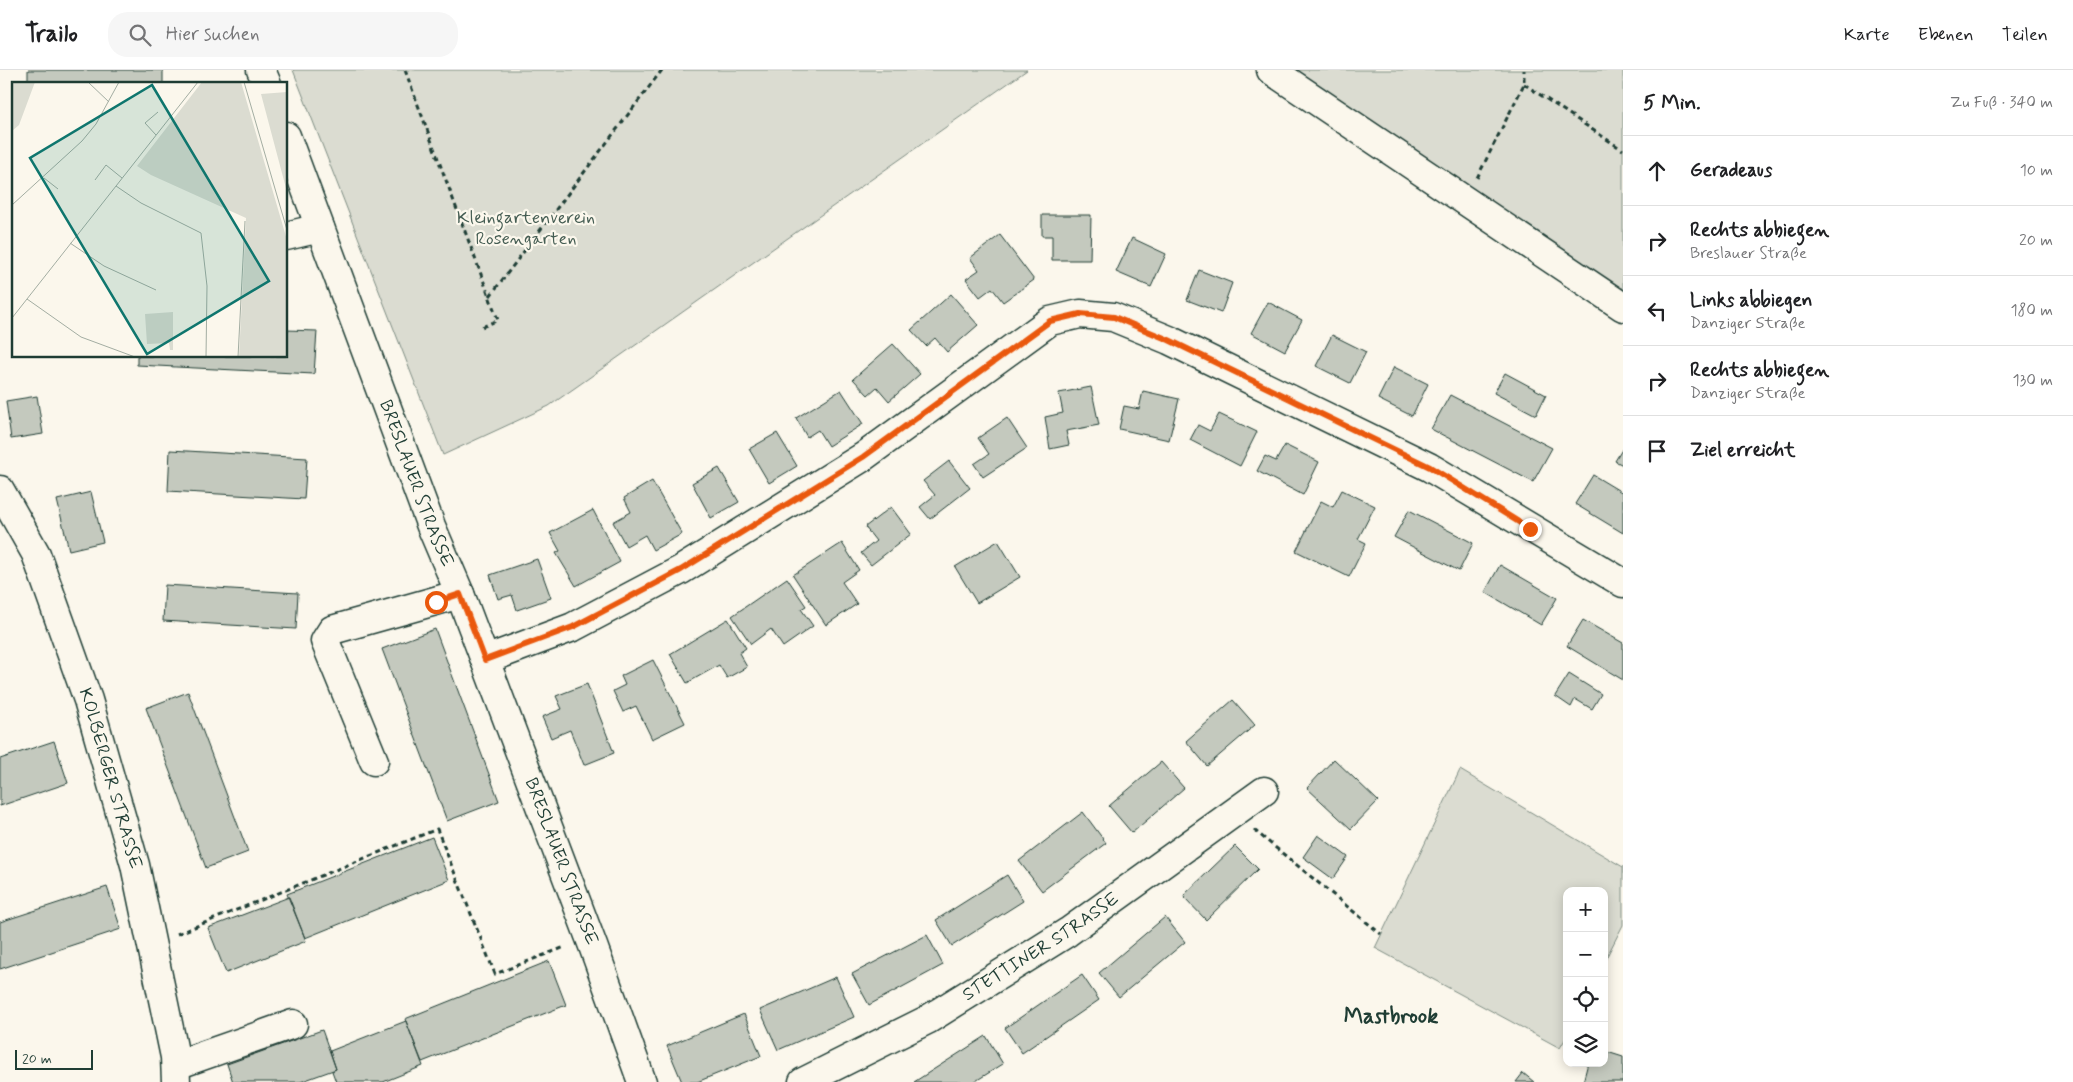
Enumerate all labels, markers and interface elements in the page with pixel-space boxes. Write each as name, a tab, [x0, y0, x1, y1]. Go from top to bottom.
search box	[108, 12, 458, 57]
text: Trailo	[25, 19, 78, 50]
icon: search	[126, 21, 154, 49]
text: Hier suchen	[166, 22, 259, 47]
text: Karte	[1844, 23, 1890, 47]
text: Ebenen	[1918, 23, 1974, 47]
text: Teilen	[2002, 23, 2048, 47]
inset map	[12, 82, 288, 358]
text: 5 Min.	[1643, 89, 1701, 117]
text: Zu Fuß · 340 m	[1950, 92, 2053, 113]
icon: ahead	[1643, 157, 1671, 185]
text: Geradeaus	[1690, 158, 1772, 183]
text: 10 m	[2020, 160, 2053, 181]
park label: Kleingartenverein Rosengarten	[457, 206, 595, 251]
text: Rechts abbiegen	[1690, 218, 1829, 243]
icon: right	[1643, 227, 1671, 255]
text: 20 m	[2019, 230, 2053, 251]
text: Breslauer Straße	[1690, 243, 1807, 264]
text: Links abbiegen	[1690, 288, 1812, 313]
icon: left	[1643, 297, 1671, 325]
text: 180 m	[2010, 300, 2053, 321]
text: Danziger Straße	[1690, 313, 1805, 334]
text: Rechts abbiegen	[1690, 358, 1829, 383]
icon: right	[1643, 367, 1671, 395]
text: 130 m	[2012, 370, 2053, 391]
text: Danziger Straße	[1690, 383, 1805, 404]
street label: BRESLAUER STRASSE	[373, 397, 459, 571]
icon: arrive	[1643, 437, 1671, 465]
text: Ziel erreicht	[1690, 438, 1795, 463]
route end	[1519, 518, 1542, 541]
route start	[425, 591, 448, 614]
street label: KOLBERGER STRASSE	[73, 685, 148, 872]
street label: BRESLAUER STRASSE	[519, 775, 604, 949]
street label: STETTINER STRASSE	[958, 887, 1124, 1007]
map controls	[1563, 887, 1608, 1067]
button: +	[1563, 887, 1608, 932]
button: −	[1563, 932, 1608, 977]
button: locate	[1563, 977, 1608, 1022]
district label: Mastbrook	[1344, 1003, 1438, 1031]
button: layers	[1563, 1022, 1608, 1067]
scale bar	[15, 1047, 92, 1070]
text: 20 m	[22, 1050, 52, 1068]

